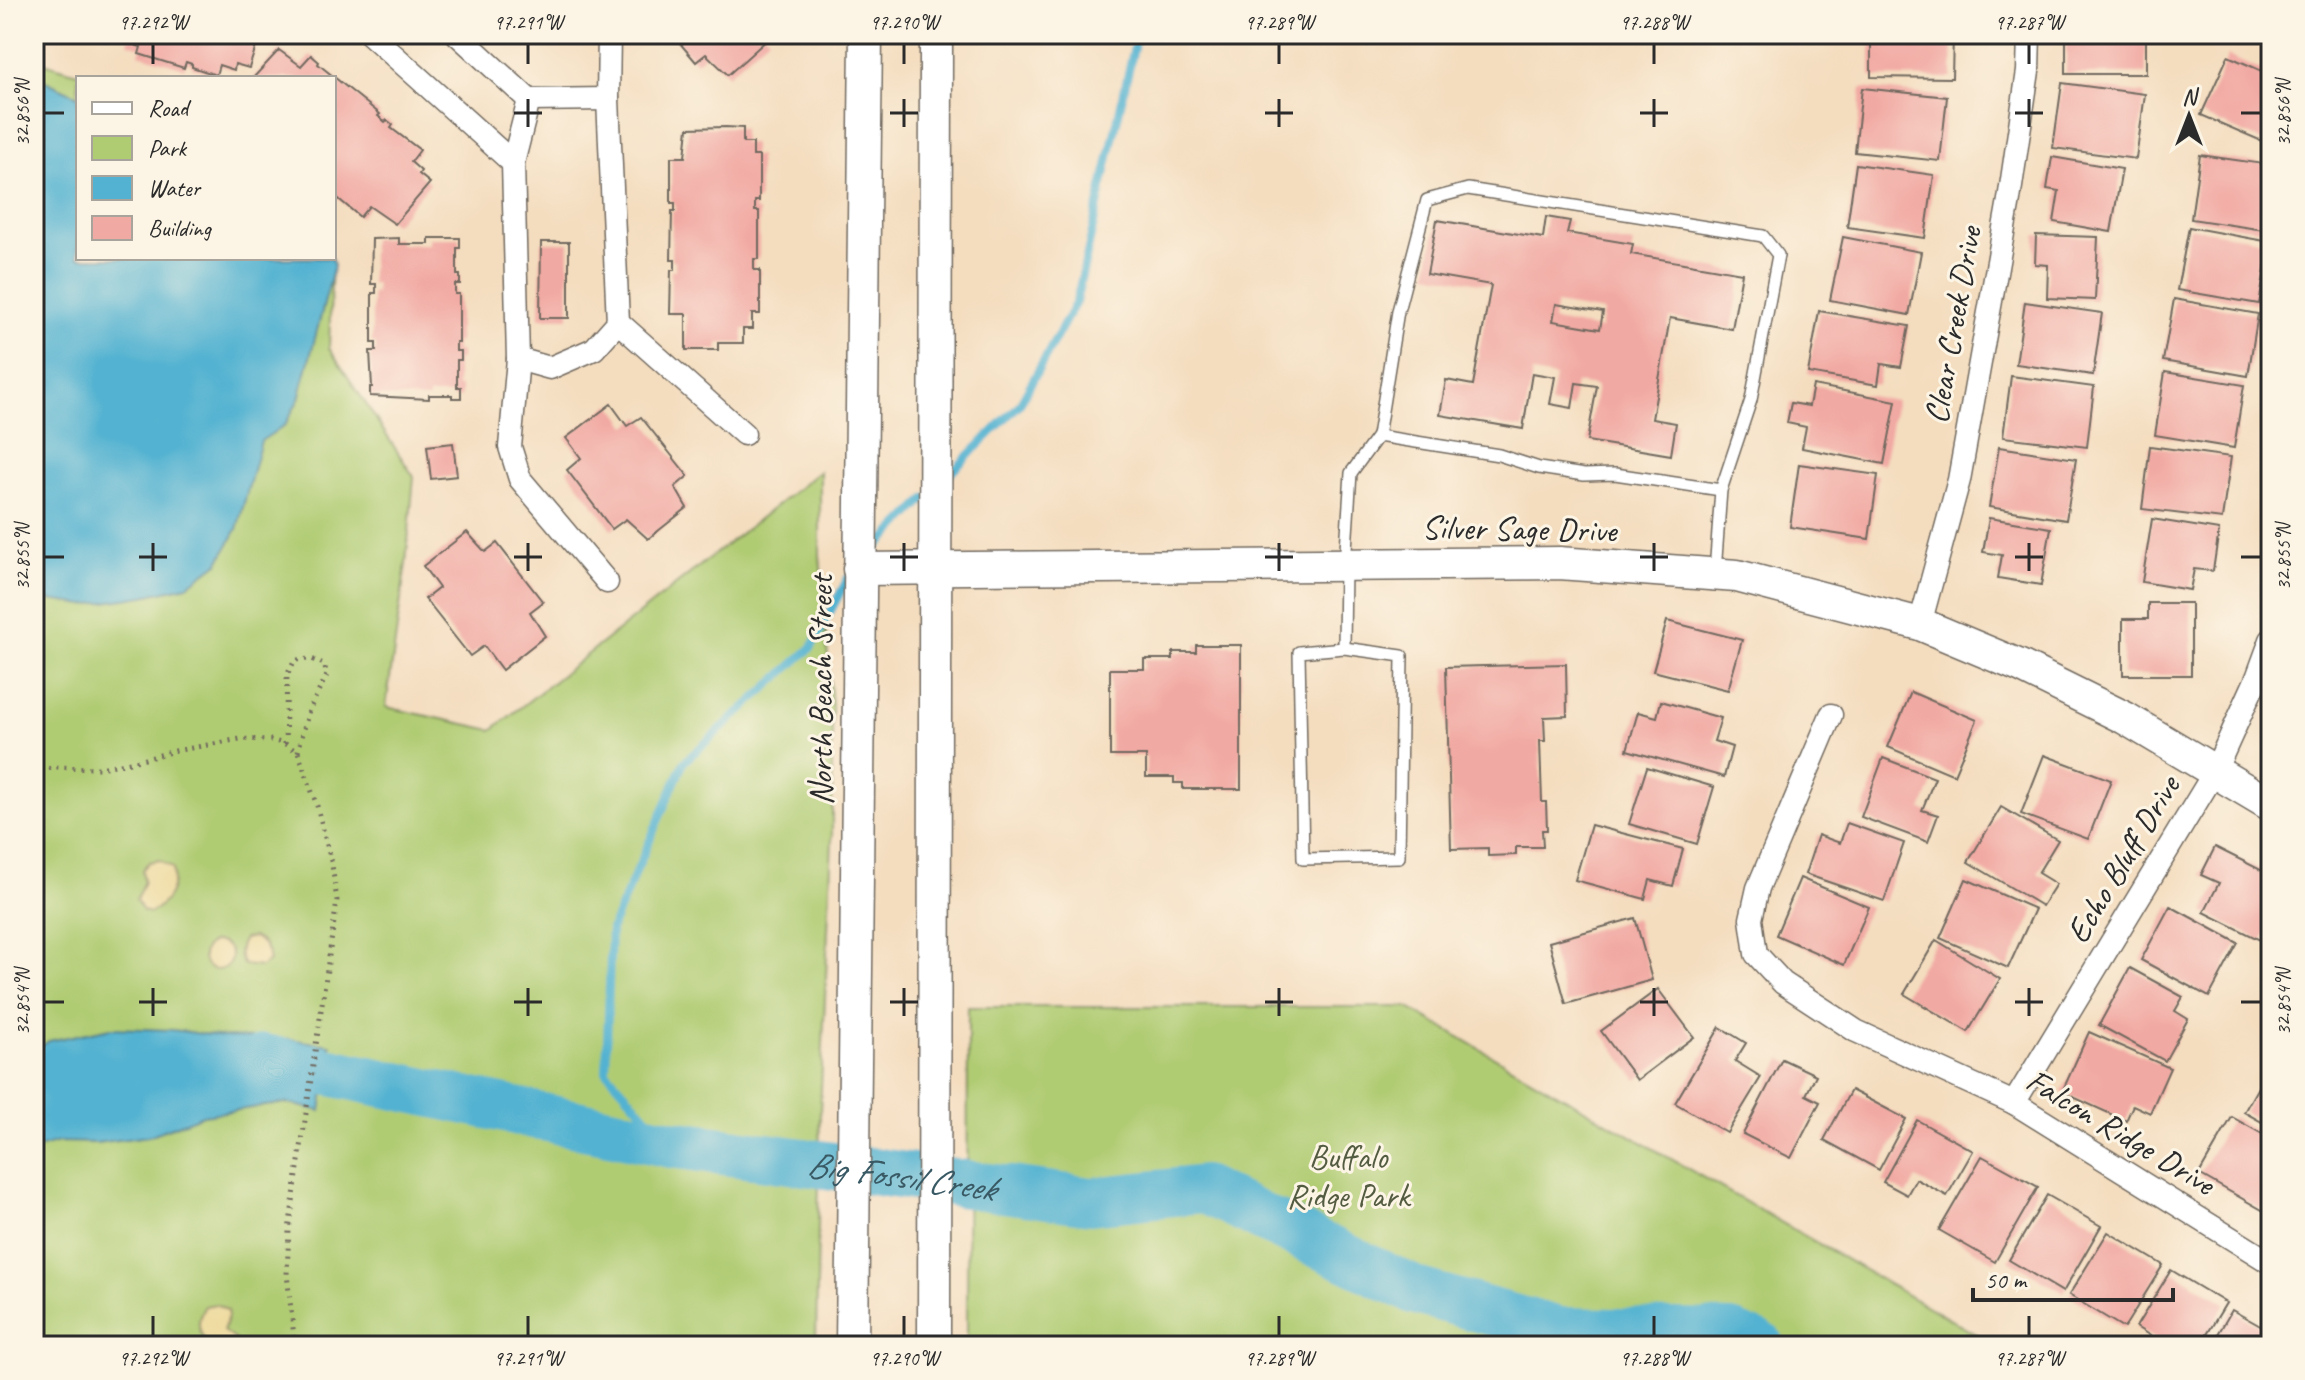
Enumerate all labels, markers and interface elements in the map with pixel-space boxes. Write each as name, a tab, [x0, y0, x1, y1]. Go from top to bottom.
text: 97.292°W	[118, 10, 191, 35]
text: 97.291°W	[493, 10, 566, 35]
text: 97.290°W	[869, 10, 942, 35]
text: 97.289°W	[1244, 10, 1317, 35]
text: 97.288°W	[1619, 10, 1692, 35]
text: 97.287°W	[1994, 10, 2067, 35]
legend	[76, 76, 336, 260]
north arrow	[2149, 76, 2229, 156]
text: 32.856°N	[10, 77, 35, 146]
text: 32.856°N	[2271, 77, 2296, 146]
text: N	[2182, 83, 2199, 111]
text: Road	[148, 93, 192, 123]
text: Park	[148, 133, 188, 163]
text: Water	[148, 173, 203, 203]
text: Building	[148, 213, 213, 243]
street label: Clear Creek Drive	[1914, 221, 1991, 427]
street label: Silver Sage Drive	[1421, 505, 1619, 552]
text: 32.855°N	[10, 521, 35, 590]
text: 32.855°N	[2271, 521, 2296, 590]
street label: North Beach Street	[799, 571, 842, 805]
street label: Echo Bluff Drive	[2056, 765, 2191, 951]
text: 32.854°N	[10, 966, 35, 1035]
text: 32.854°N	[2271, 966, 2296, 1035]
street label: Falcon Ridge Drive	[2019, 1058, 2224, 1206]
park label: Buffalo Ridge Park	[1287, 1135, 1412, 1217]
water label: Big Fossil Creek	[804, 1141, 1004, 1213]
scale bar	[1973, 1252, 2173, 1302]
text: 50 m	[1985, 1265, 2028, 1295]
text: 97.292°W	[118, 1346, 191, 1371]
text: 97.291°W	[493, 1346, 566, 1371]
text: 97.290°W	[869, 1346, 942, 1371]
text: 97.289°W	[1244, 1346, 1317, 1371]
text: 97.288°W	[1619, 1346, 1692, 1371]
text: 97.287°W	[1994, 1346, 2067, 1371]

